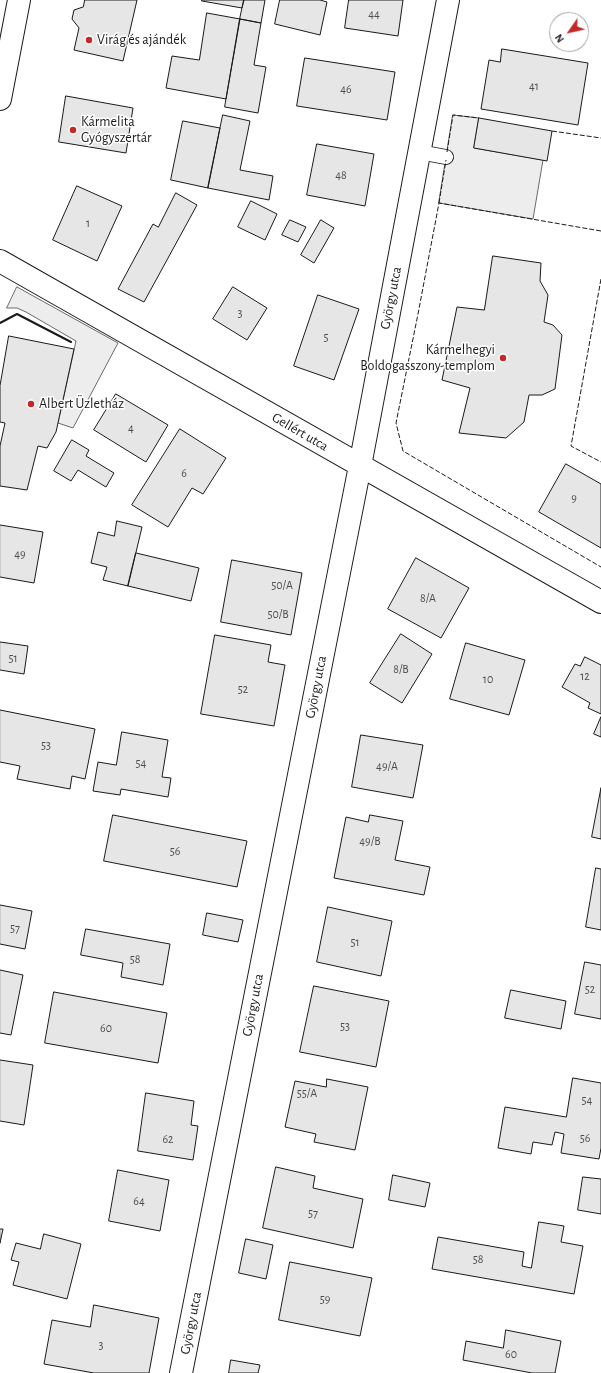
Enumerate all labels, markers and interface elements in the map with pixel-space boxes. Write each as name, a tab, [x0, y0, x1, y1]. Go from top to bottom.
house number: 44	[368, 7, 380, 21]
north arrow	[549, 12, 589, 52]
place label: Virág és ajándék	[97, 32, 186, 48]
text: N	[553, 32, 566, 45]
marker: Virág és ajándék	[84, 35, 94, 45]
house number: 41	[529, 79, 539, 93]
house number: 46	[340, 82, 352, 96]
place label: Kármelita Gyógyszertár	[81, 114, 152, 146]
marker: Kármelita Gyógyszertár	[68, 125, 78, 135]
house number: 48	[335, 168, 347, 182]
house number: 1	[86, 216, 90, 230]
street label: György utca	[377, 265, 405, 331]
house number: 3	[238, 306, 242, 320]
house number: 5	[323, 330, 329, 344]
place label: Kármelhegyi Boldogasszony-templom	[360, 342, 495, 374]
marker: Kármelhegyi Boldogasszony-templom	[498, 353, 508, 363]
place label: Albert Üzletház	[39, 396, 124, 412]
marker: Albert Üzletház	[26, 399, 36, 409]
street label: Gellért utca	[269, 409, 331, 455]
house number: 4	[128, 421, 134, 435]
house number: 6	[181, 466, 187, 480]
house number: 9	[571, 491, 577, 505]
house number: 49	[14, 547, 26, 561]
house number: 50/A	[271, 578, 293, 592]
house number: 8/A	[420, 591, 436, 605]
house number: 50/B	[267, 607, 289, 621]
house number: 51	[8, 651, 18, 665]
street label: György utca	[302, 654, 330, 720]
house number: 8/B	[393, 662, 409, 676]
house number: 12	[580, 669, 590, 683]
house number: 10	[483, 672, 493, 686]
house number: 52	[238, 682, 248, 696]
house number: 53	[41, 738, 51, 752]
house number: 54	[136, 756, 146, 770]
house number: 49/A	[376, 759, 398, 773]
house number: 49/B	[359, 834, 381, 848]
house number: 56	[170, 844, 180, 858]
house number: 57	[10, 921, 20, 935]
house number: 51	[350, 935, 360, 949]
house number: 58	[130, 952, 140, 966]
street label: György utca	[239, 972, 267, 1038]
house number: 52	[585, 982, 595, 996]
house number: 53	[340, 1019, 350, 1033]
house number: 60	[100, 1021, 112, 1035]
house number: 55/A	[297, 1086, 317, 1100]
house number: 54	[582, 1093, 592, 1107]
house number: 56	[580, 1131, 590, 1145]
house number: 62	[162, 1132, 174, 1146]
house number: 64	[133, 1194, 145, 1208]
house number: 57	[308, 1206, 318, 1220]
house number: 58	[473, 1252, 483, 1266]
street label: György utca	[177, 1290, 205, 1356]
house number: 59	[320, 1292, 330, 1306]
house number: 3	[99, 1338, 103, 1352]
house number: 60	[505, 1347, 517, 1361]

